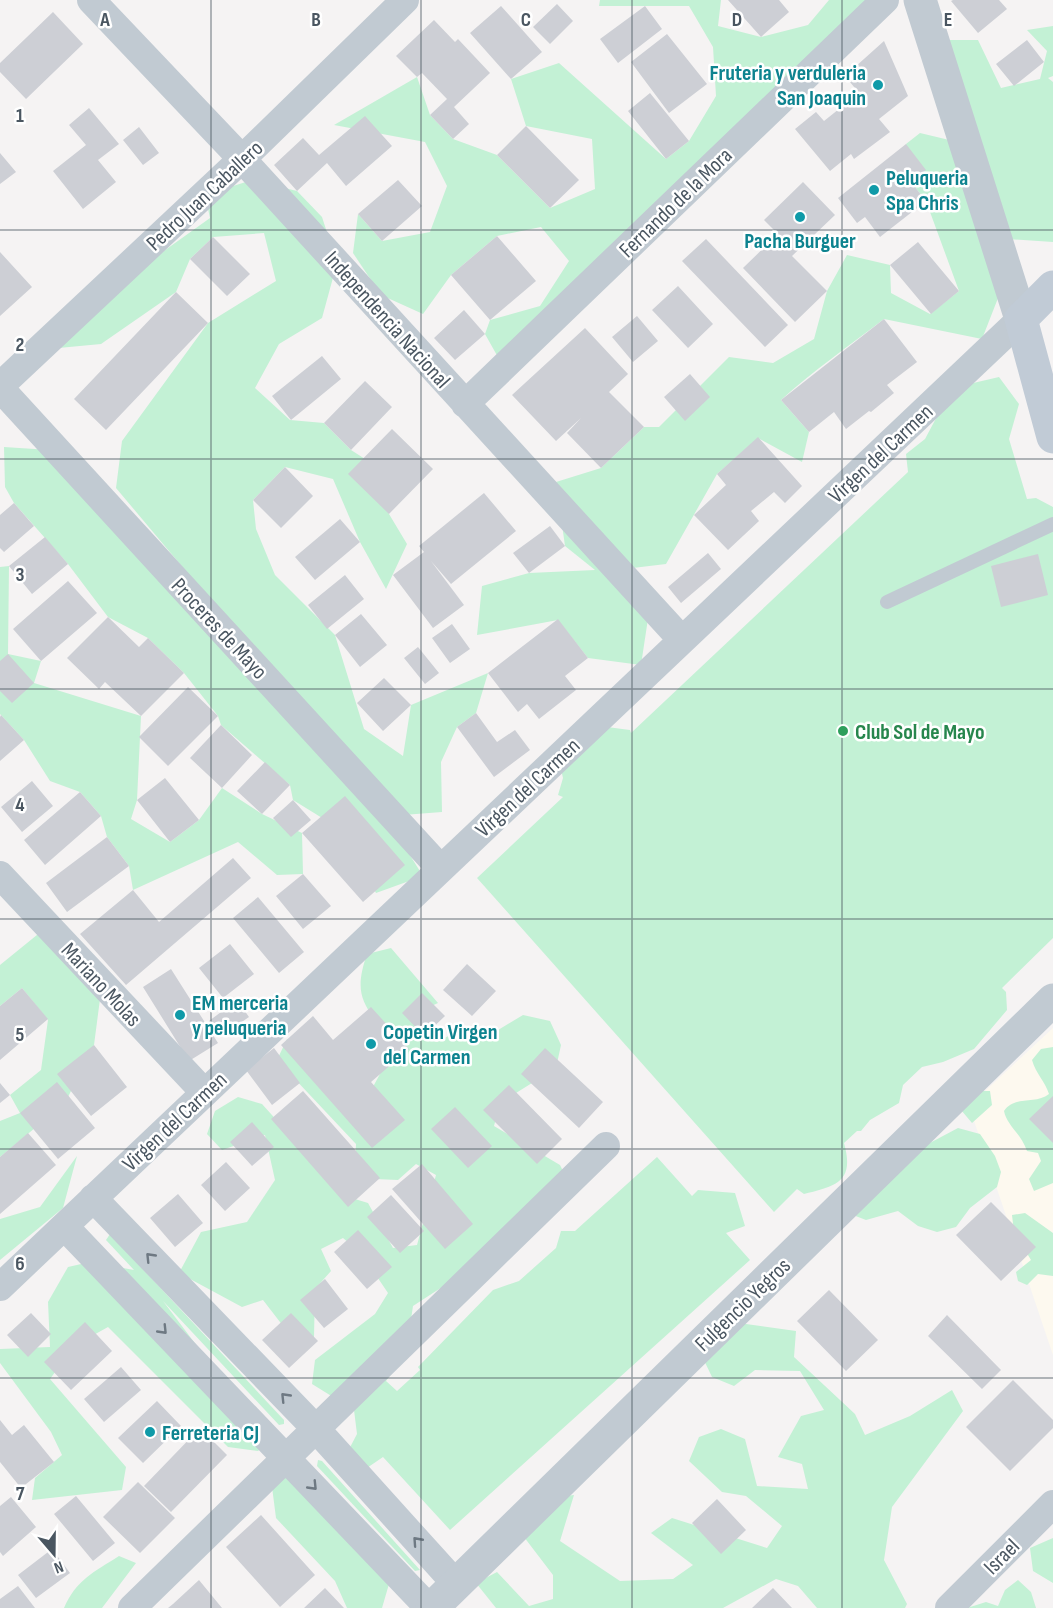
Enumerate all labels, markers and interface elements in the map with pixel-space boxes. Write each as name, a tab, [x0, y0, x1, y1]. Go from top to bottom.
text: A	[99, 8, 110, 32]
text: B	[311, 8, 321, 32]
text: C	[521, 8, 531, 32]
text: D	[732, 8, 742, 32]
text: E	[944, 8, 952, 32]
place label: Fruteria y verduleria San Joaquin	[710, 60, 866, 112]
marker: Fruteria y verduleria San Joaquin	[871, 78, 885, 92]
text: 1	[16, 104, 24, 128]
street label: Pedro Juan Caballero	[141, 135, 269, 257]
street label: Fernando de la Mora	[614, 142, 738, 264]
place label: Peluqueria Spa Chris	[886, 165, 968, 217]
marker: Peluqueria Spa Chris	[867, 183, 881, 197]
marker: Pacha Burguer	[793, 210, 807, 224]
place label: Pacha Burguer	[744, 228, 856, 255]
street label: Independencia Nacional	[318, 246, 456, 394]
text: 2	[16, 333, 24, 357]
street label: Virgen del Carmen	[823, 399, 939, 509]
text: 3	[16, 563, 25, 587]
street label: Proceres de Mayo	[165, 573, 273, 685]
place label: Club Sol de Mayo	[855, 719, 985, 746]
marker: Club Sol de Mayo	[836, 724, 850, 738]
street label: Virgen del Carmen	[470, 733, 586, 843]
text: 4	[15, 793, 25, 817]
street label: Mariano Molas	[55, 937, 147, 1033]
place label: EM merceria y peluqueria	[192, 990, 288, 1042]
marker: EM merceria y peluqueria	[173, 1008, 187, 1022]
place label: Copetin Virgen del Carmen	[383, 1019, 497, 1071]
text: 5	[16, 1023, 25, 1047]
marker: Copetin Virgen del Carmen	[364, 1037, 378, 1051]
street label: Virgen del Carmen	[117, 1067, 233, 1177]
text: 6	[15, 1252, 25, 1276]
one-way arrow	[146, 1253, 157, 1264]
street label: Fulgencio Yegros	[690, 1253, 797, 1357]
one-way arrow	[156, 1322, 167, 1333]
one-way arrow	[281, 1393, 292, 1404]
place label: Ferreteria CJ	[162, 1420, 259, 1447]
marker: Ferreteria CJ	[143, 1425, 157, 1439]
one-way arrow	[306, 1479, 317, 1489]
text: 7	[16, 1482, 25, 1506]
north arrow	[24, 1524, 84, 1584]
street label: Israel	[978, 1533, 1026, 1581]
one-way arrow	[413, 1537, 424, 1547]
text: N	[51, 1556, 66, 1577]

